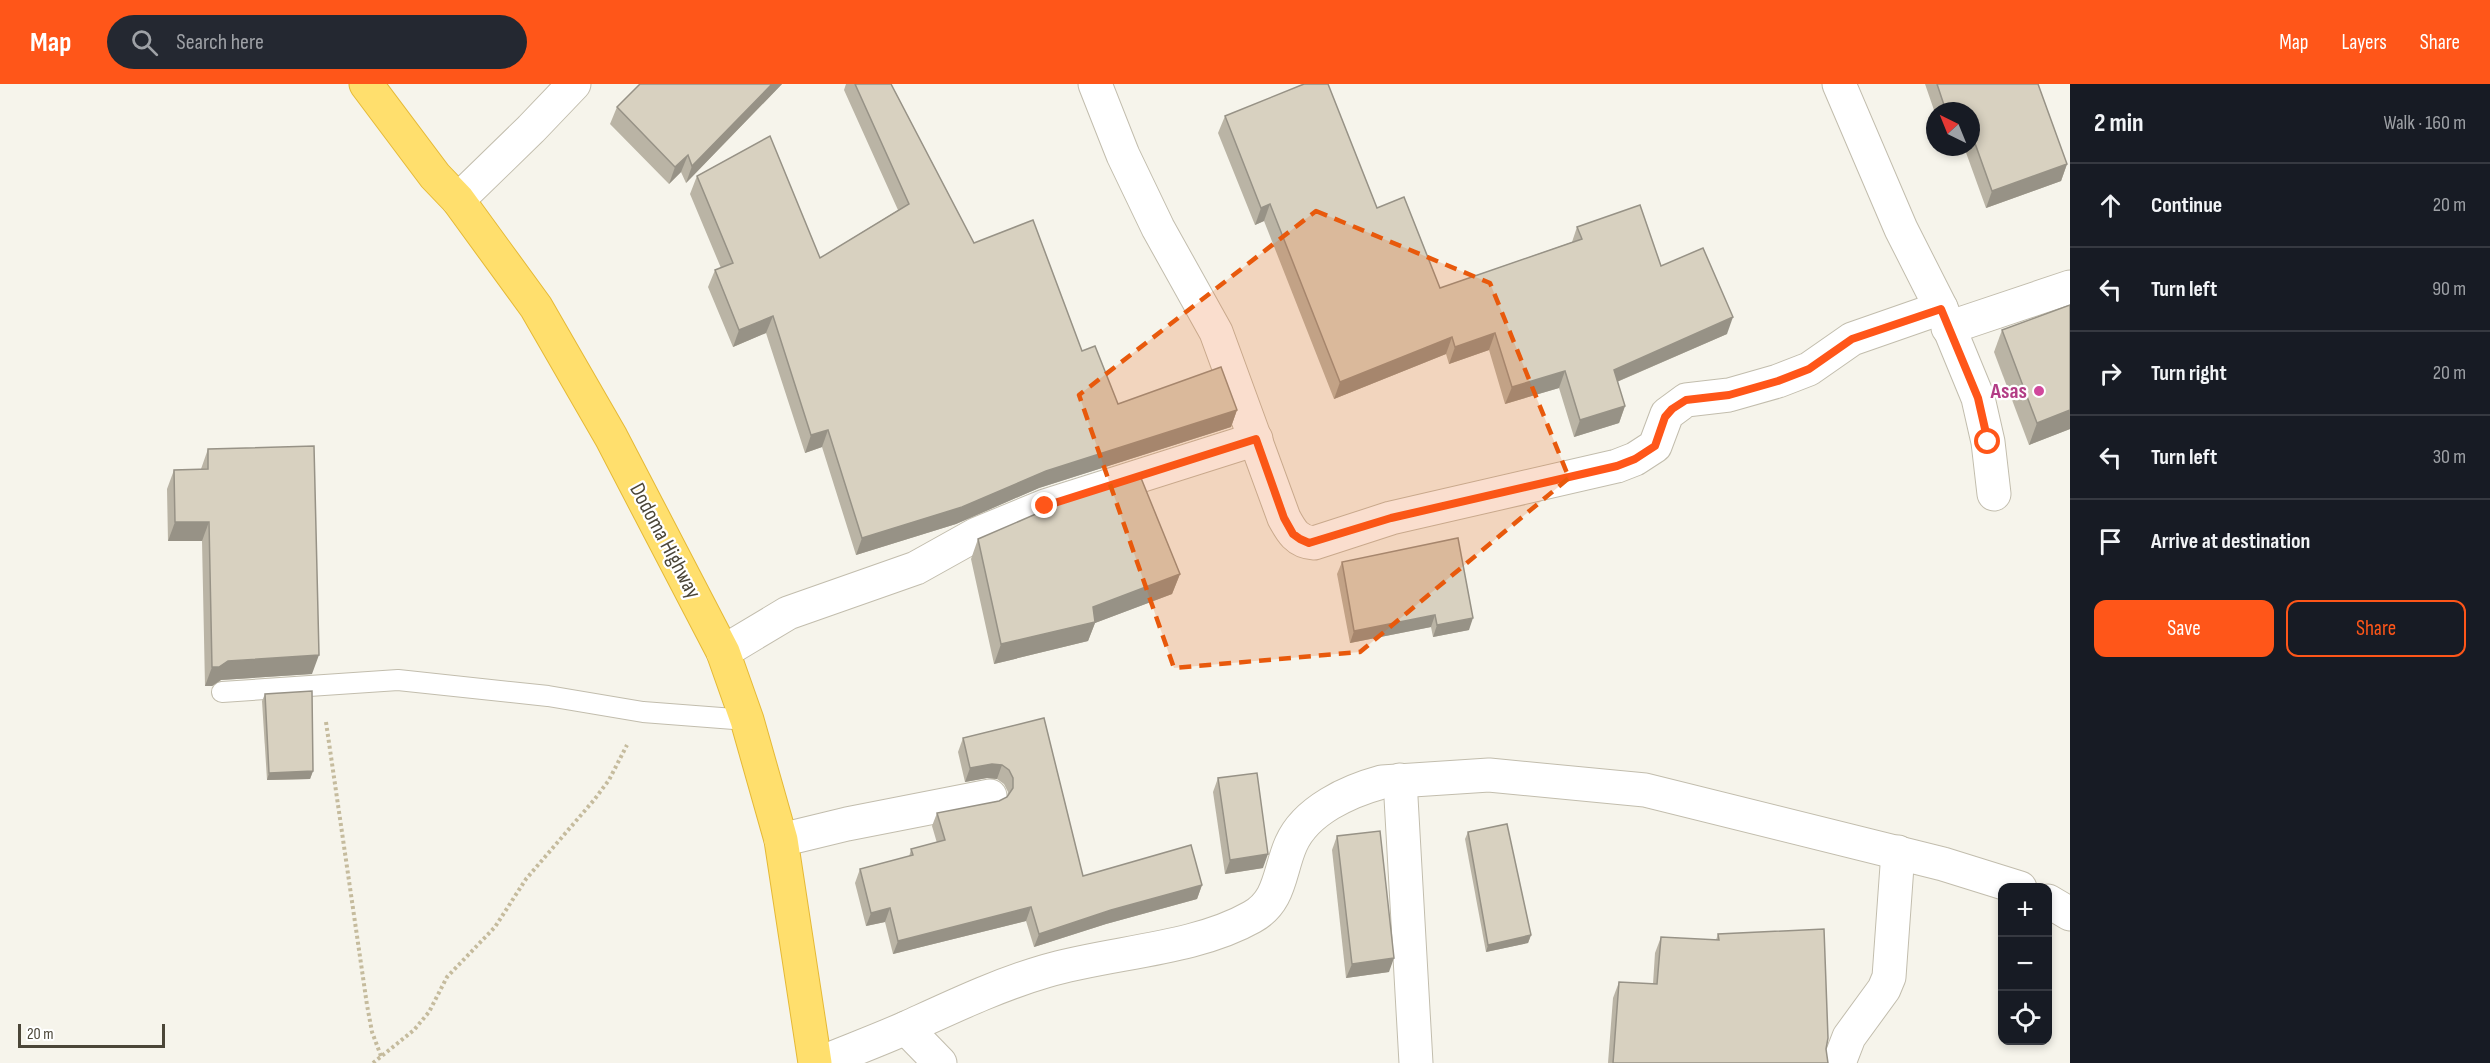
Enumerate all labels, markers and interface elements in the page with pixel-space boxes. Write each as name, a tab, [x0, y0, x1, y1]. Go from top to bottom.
search box	[107, 15, 527, 69]
text: Map	[30, 26, 71, 59]
icon: search	[128, 26, 161, 59]
text: Search here	[176, 29, 264, 56]
text: Map	[2279, 30, 2308, 55]
text: Layers	[2341, 30, 2387, 55]
text: Share	[2420, 30, 2460, 55]
north arrow	[1926, 102, 1980, 156]
text: 2 min	[2094, 108, 2144, 139]
text: Walk · 160 m	[2383, 111, 2466, 135]
icon: ahead	[2094, 189, 2127, 222]
text: Continue	[2151, 192, 2222, 219]
text: 20 m	[2433, 193, 2466, 217]
icon: left	[2094, 273, 2127, 306]
text: Turn left	[2151, 276, 2217, 303]
text: 90 m	[2432, 277, 2466, 301]
icon: right	[2094, 357, 2127, 390]
text: Turn right	[2151, 360, 2227, 387]
text: 20 m	[2433, 361, 2466, 385]
place label: Asas	[1990, 378, 2027, 405]
marker: Asas	[2032, 384, 2046, 398]
route start	[1974, 428, 2000, 454]
icon: left	[2094, 441, 2127, 474]
text: Turn left	[2151, 444, 2217, 471]
text: 30 m	[2433, 445, 2466, 469]
street label: Dodoma Highway	[623, 479, 707, 604]
route end	[1031, 492, 1057, 518]
icon: arrive	[2094, 525, 2127, 558]
text: Arrive at destination	[2151, 528, 2310, 555]
button: Save	[2094, 600, 2274, 657]
button: Share	[2286, 600, 2466, 657]
map controls	[1998, 883, 2052, 1045]
button: +	[1998, 883, 2052, 937]
button: −	[1998, 937, 2052, 991]
button: locate	[1998, 991, 2052, 1045]
scale bar	[18, 1021, 165, 1048]
text: 20 m	[27, 1025, 54, 1044]

